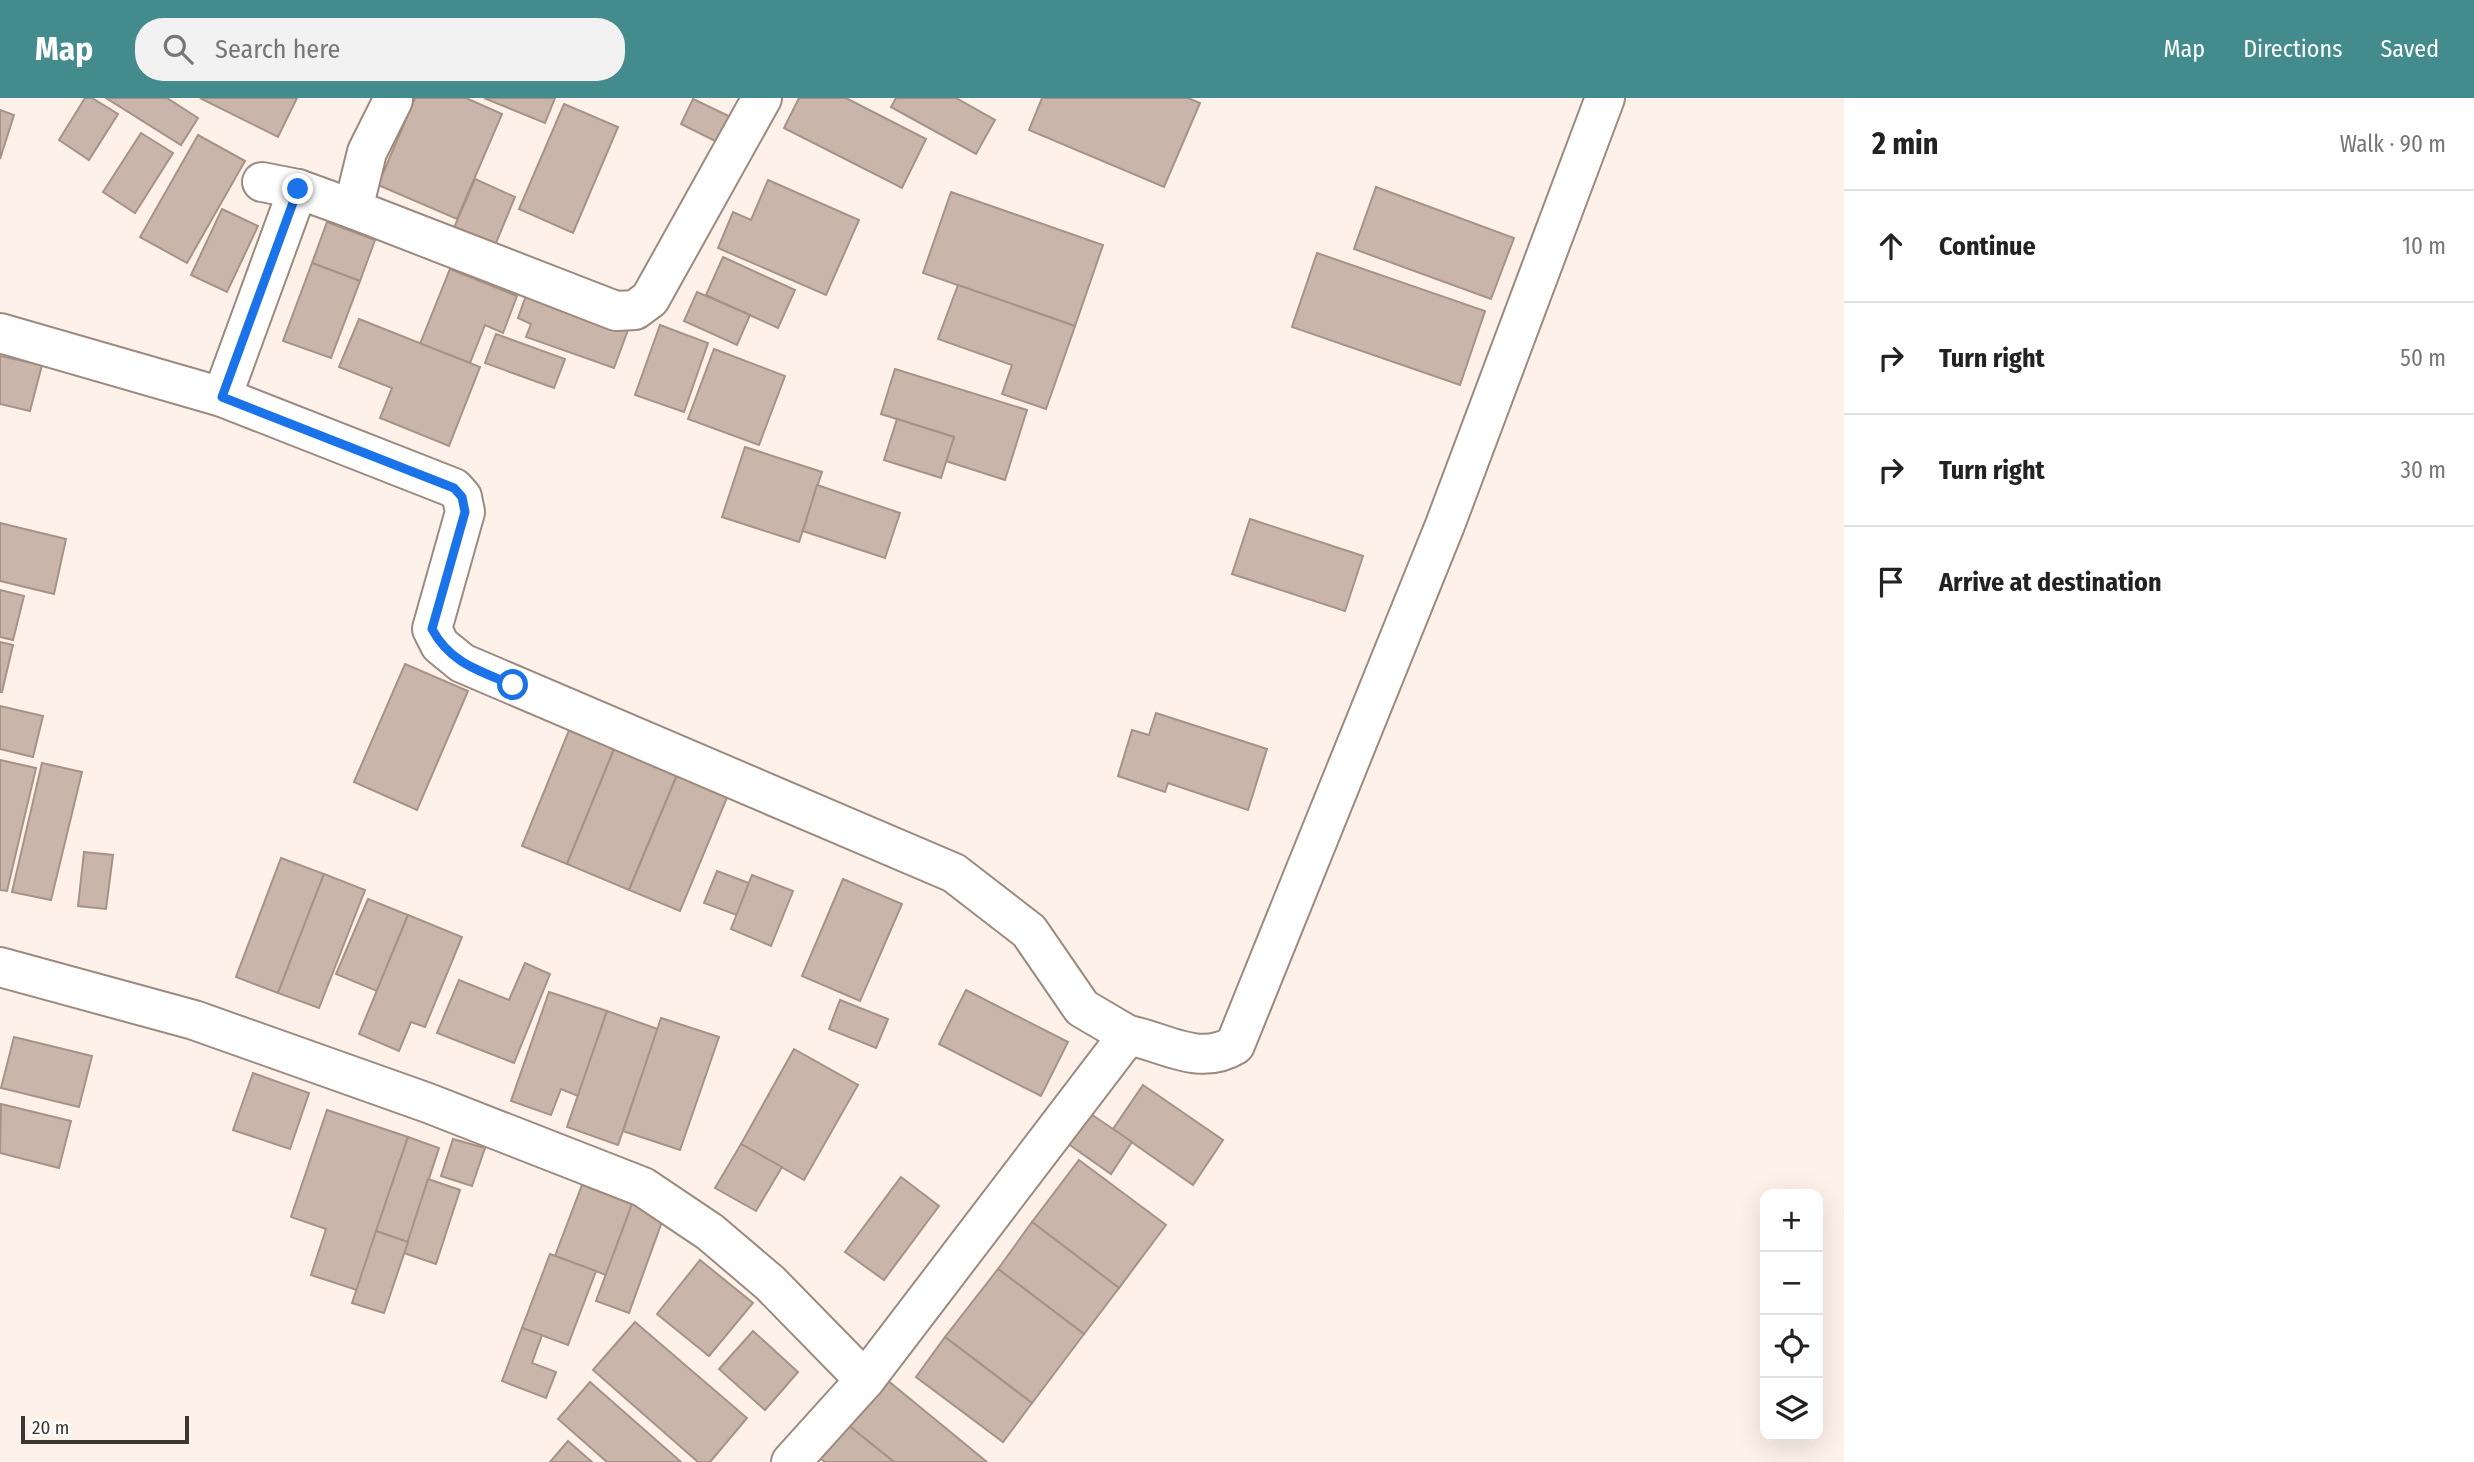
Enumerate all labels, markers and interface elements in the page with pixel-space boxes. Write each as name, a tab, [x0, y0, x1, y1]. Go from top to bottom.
search box	[135, 18, 625, 81]
text: Map	[35, 29, 93, 69]
icon: search	[159, 30, 197, 68]
text: Search here	[215, 34, 340, 65]
text: Map	[2164, 35, 2205, 63]
text: Directions	[2243, 35, 2342, 63]
text: Saved	[2380, 35, 2439, 63]
text: 2 min	[1872, 126, 1939, 162]
text: Walk · 90 m	[2340, 130, 2446, 158]
route end	[282, 173, 313, 204]
icon: ahead	[1872, 227, 1910, 265]
text: Continue	[1939, 231, 2036, 262]
text: 10 m	[2402, 232, 2446, 260]
icon: right	[1872, 339, 1910, 377]
text: Turn right	[1939, 343, 2045, 374]
text: 50 m	[2400, 344, 2446, 372]
icon: right	[1872, 451, 1910, 489]
text: Turn right	[1939, 455, 2045, 486]
text: 30 m	[2401, 456, 2446, 484]
icon: arrive	[1872, 563, 1910, 601]
text: Arrive at destination	[1939, 567, 2162, 598]
route start	[497, 669, 528, 700]
map controls	[1760, 1189, 1823, 1441]
button: +	[1760, 1189, 1823, 1252]
button: −	[1760, 1252, 1823, 1315]
button: locate	[1760, 1315, 1823, 1378]
button: layers	[1760, 1378, 1823, 1441]
scale bar	[21, 1413, 189, 1445]
text: 20 m	[32, 1416, 69, 1439]

